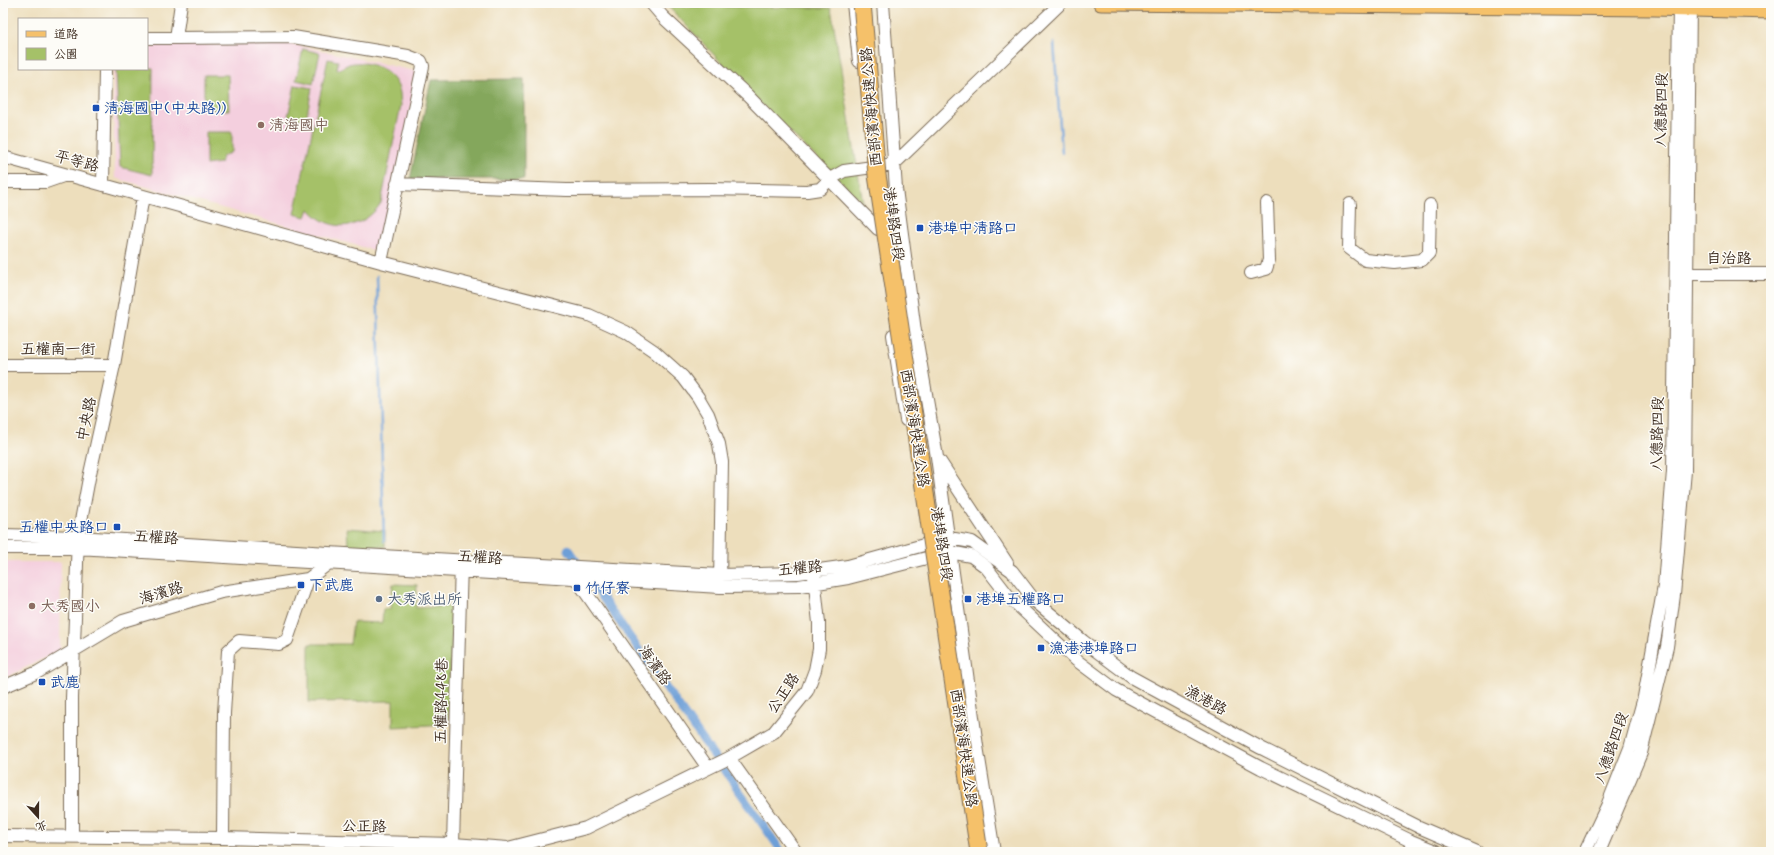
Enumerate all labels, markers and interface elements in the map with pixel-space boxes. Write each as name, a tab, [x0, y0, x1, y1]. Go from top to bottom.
legend	[18, 18, 148, 70]
text: 道路	[54, 27, 78, 43]
street label: 西部濱海快速公路	[857, 46, 887, 168]
text: 公園	[54, 47, 78, 63]
street label: 八德路四段	[1651, 72, 1673, 148]
place label: 清海國中(中央路))	[104, 99, 227, 119]
marker: 清海國中(中央路))	[91, 103, 101, 113]
place label: 清海國中	[269, 116, 329, 136]
marker: 清海國中	[256, 120, 266, 130]
street label: 平等路	[52, 146, 101, 177]
street label: 港埠路四段	[878, 186, 908, 263]
place label: 港埠中清路口	[928, 219, 1018, 239]
marker: 港埠中清路口	[915, 223, 925, 233]
street label: 自治路	[1706, 249, 1752, 269]
street label: 五權南一街	[20, 340, 96, 360]
street label: 西部濱海快速公路	[895, 367, 933, 489]
street label: 中央路	[73, 395, 101, 443]
street label: 八德路四段	[1647, 396, 1669, 472]
street label: 港埠路四段	[925, 506, 957, 583]
place label: 五權中央路口	[19, 518, 109, 538]
marker: 五權中央路口	[112, 522, 122, 532]
street label: 五權路	[133, 526, 179, 550]
street label: 五權路	[457, 546, 503, 570]
street label: 五權路	[777, 557, 824, 581]
place label: 下武鹿	[309, 576, 354, 596]
street label: 海濱路	[137, 578, 186, 610]
place label: 竹仔寮	[585, 579, 630, 599]
marker: 下武鹿	[296, 580, 306, 590]
marker: 竹仔寮	[572, 583, 582, 593]
place label: 大秀派出所	[387, 590, 462, 610]
place label: 港埠五權路口	[976, 590, 1066, 610]
marker: 大秀派出所	[374, 594, 384, 604]
marker: 港埠五權路口	[963, 594, 973, 604]
place label: 大秀國小	[40, 597, 100, 617]
marker: 大秀國小	[27, 601, 37, 611]
place label: 漁港港埠路口	[1049, 639, 1139, 659]
street label: 海濱路	[633, 641, 675, 690]
marker: 漁港港埠路口	[1036, 643, 1046, 653]
street label: 五權路448巷	[431, 658, 453, 744]
street label: 公正路	[763, 669, 805, 718]
place label: 武鹿	[50, 673, 80, 693]
marker: 武鹿	[37, 677, 47, 687]
street label: 漁港路	[1181, 681, 1230, 721]
street label: 西部濱海快速公路	[945, 687, 981, 809]
street label: 八德路四段	[1590, 710, 1634, 787]
north arrow	[18, 797, 58, 837]
text: 北	[34, 817, 49, 834]
street label: 公正路	[341, 817, 387, 837]

